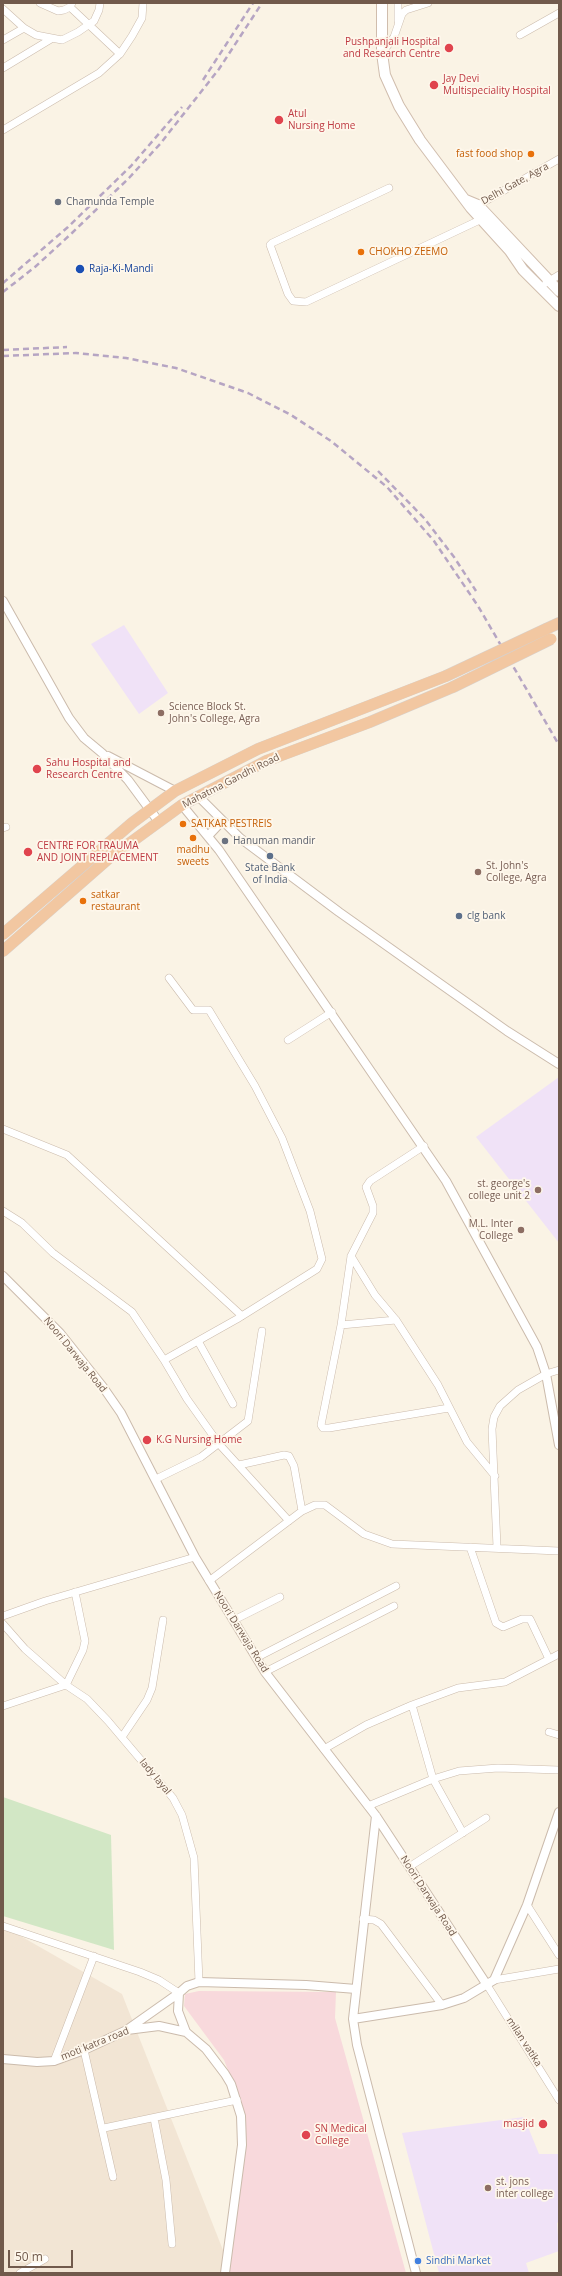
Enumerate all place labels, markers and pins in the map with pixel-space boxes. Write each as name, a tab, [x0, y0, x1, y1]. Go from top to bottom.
place label: Pushpanjali Hospital and Research Centre	[343, 36, 440, 60]
marker: Pushpanjali Hospital and Research Centre	[443, 42, 455, 54]
place label: Jay Devi Multispeciality Hospital	[443, 73, 551, 96]
marker: Jay Devi Multispeciality Hospital	[428, 79, 440, 91]
place label: Atul Nursing Home	[288, 108, 355, 132]
marker: Atul Nursing Home	[273, 114, 285, 126]
place label: fast food shop	[456, 148, 523, 160]
marker: fast food shop	[526, 149, 536, 159]
place label: Chamunda Temple	[66, 196, 154, 208]
marker: Chamunda Temple	[53, 197, 63, 207]
place label: CHOKHO ZEEMO	[369, 246, 448, 258]
marker: CHOKHO ZEEMO	[356, 247, 366, 257]
marker: Raja-Ki-Mandi	[74, 263, 86, 275]
place label: Raja-Ki-Mandi	[89, 263, 153, 275]
place label: Science Block St. John's College, Agra	[169, 701, 260, 724]
marker: Science Block St. John's College, Agra	[156, 708, 166, 718]
place label: Sahu Hospital and Research Centre	[46, 757, 131, 780]
marker: Sahu Hospital and Research Centre	[31, 763, 43, 775]
place label: SATKAR PESTREIS	[191, 818, 272, 830]
marker: SATKAR PESTREIS	[178, 819, 188, 829]
marker: madhu sweets	[188, 833, 198, 843]
place label: Hanuman mandir	[233, 835, 315, 847]
marker: Hanuman mandir	[220, 836, 230, 846]
place label: CENTRE FOR TRAUMA AND JOINT REPLACEMENT	[37, 840, 158, 864]
place label: madhu sweets	[176, 844, 210, 868]
marker: CENTRE FOR TRAUMA AND JOINT REPLACEMENT	[22, 846, 34, 858]
marker: State Bank of India	[265, 851, 275, 861]
place label: St. John's College, Agra	[486, 860, 547, 884]
place label: State Bank of India	[245, 862, 295, 886]
marker: St. John's College, Agra	[473, 867, 483, 877]
place label: satkar restaurant	[91, 889, 140, 912]
marker: satkar restaurant	[78, 896, 88, 906]
place label: clg bank	[467, 910, 505, 922]
marker: clg bank	[454, 911, 464, 921]
place label: st. george's college unit 2	[468, 1178, 530, 1202]
marker: st. george's college unit 2	[533, 1185, 543, 1195]
place label: M.L. Inter College	[469, 1218, 513, 1242]
marker: M.L. Inter College	[516, 1225, 526, 1235]
marker: K.G Nursing Home	[141, 1434, 153, 1446]
place label: K.G Nursing Home	[156, 1434, 242, 1446]
place label: masjid	[503, 2118, 534, 2130]
marker: masjid	[537, 2118, 549, 2130]
place label: SN Medical College	[315, 2123, 367, 2146]
marker: SN Medical College	[300, 2129, 312, 2141]
place label: st. jons inter college	[496, 2176, 553, 2200]
marker: st. jons inter college	[483, 2183, 493, 2193]
place label: Sindhi Market	[426, 2255, 491, 2267]
marker: Sindhi Market	[413, 2256, 423, 2266]

